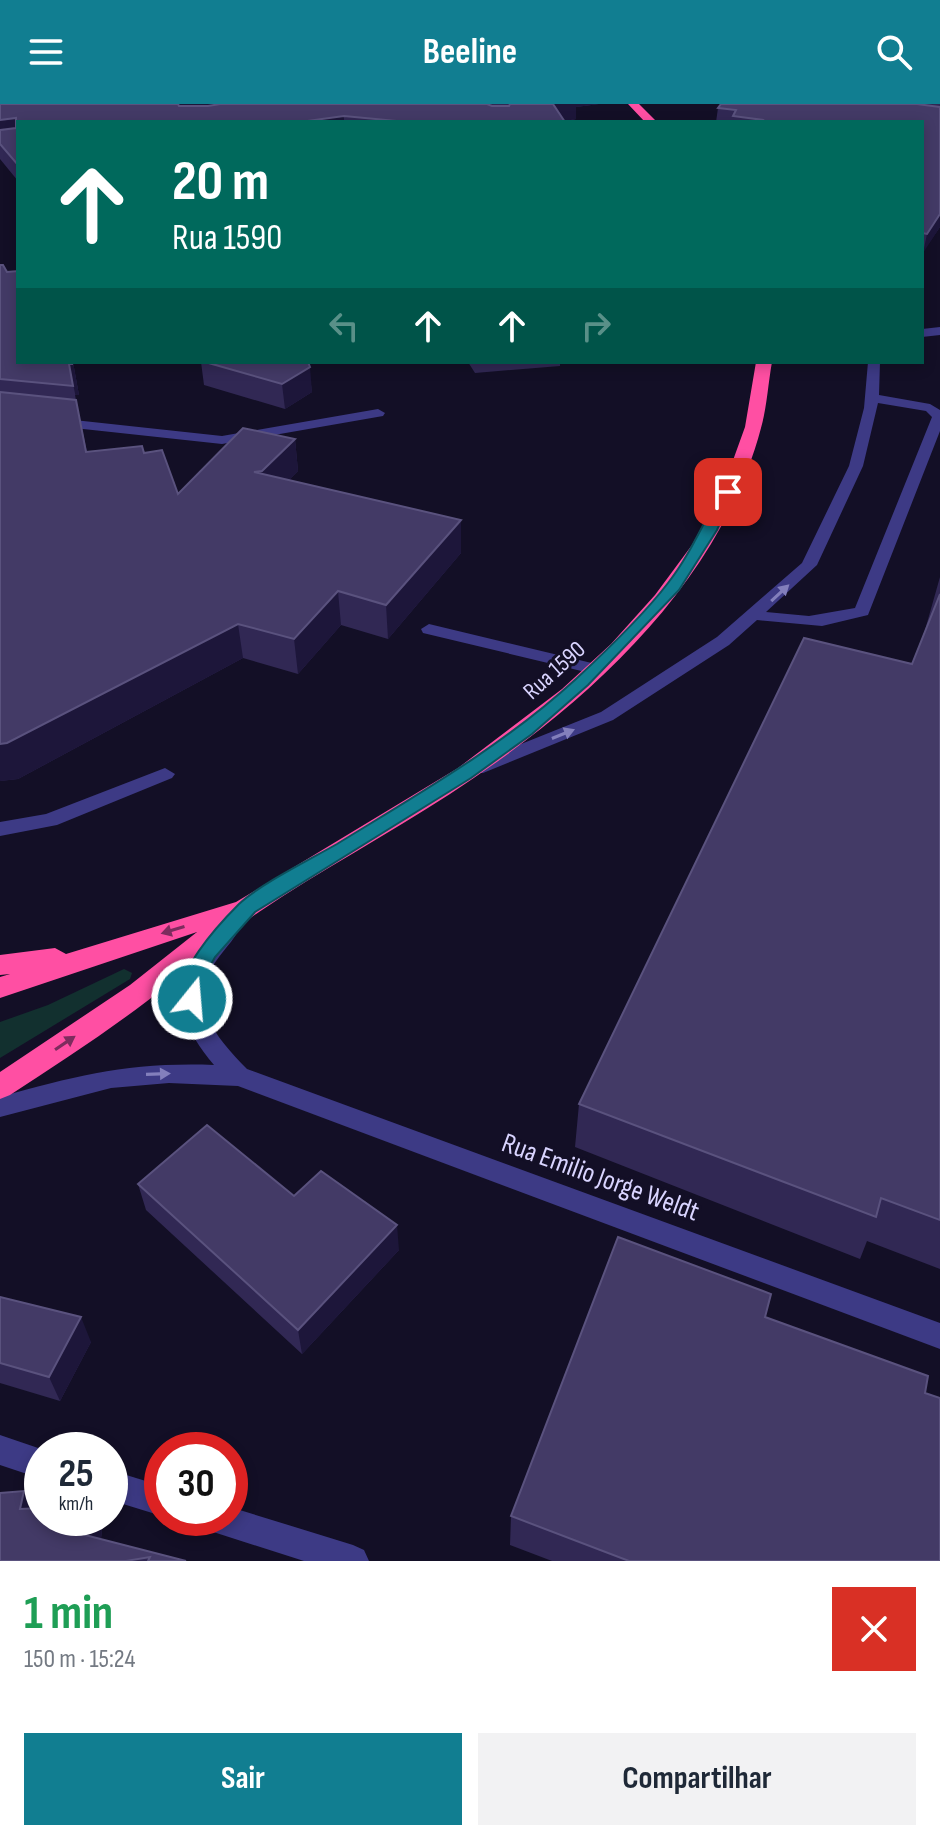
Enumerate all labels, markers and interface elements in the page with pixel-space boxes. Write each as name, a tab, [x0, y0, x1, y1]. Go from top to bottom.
icon: menu	[24, 30, 68, 74]
icon: search	[872, 30, 916, 74]
text: Beeline	[423, 31, 517, 74]
text: 20 m	[172, 149, 269, 216]
icon: ahead	[40, 152, 144, 256]
text: Rua 1590	[172, 217, 282, 260]
icon: left	[322, 304, 366, 348]
icon: ahead	[406, 304, 450, 348]
icon: ahead	[490, 304, 534, 348]
icon: right	[574, 304, 618, 348]
pin	[694, 458, 762, 526]
icon: arrive	[706, 470, 750, 514]
one-way arrow	[770, 584, 789, 602]
street label: Rua 1590	[517, 635, 591, 706]
one-way arrow	[551, 727, 575, 740]
one-way arrow	[161, 924, 185, 937]
position arrow	[150, 957, 234, 1041]
one-way arrow	[54, 1036, 75, 1051]
one-way arrow	[146, 1067, 171, 1080]
street label: Rua Emilio Jorge Weldt	[497, 1126, 704, 1228]
speed limit sign: 30	[144, 1432, 248, 1536]
text: 25	[58, 1450, 94, 1498]
text: km/h	[59, 1492, 93, 1516]
text: 1 min	[24, 1585, 113, 1642]
button: close	[832, 1587, 916, 1671]
text: 150 m · 15:24	[24, 1644, 135, 1675]
button: Sair	[24, 1733, 462, 1825]
button: Compartilhar	[478, 1733, 916, 1825]

